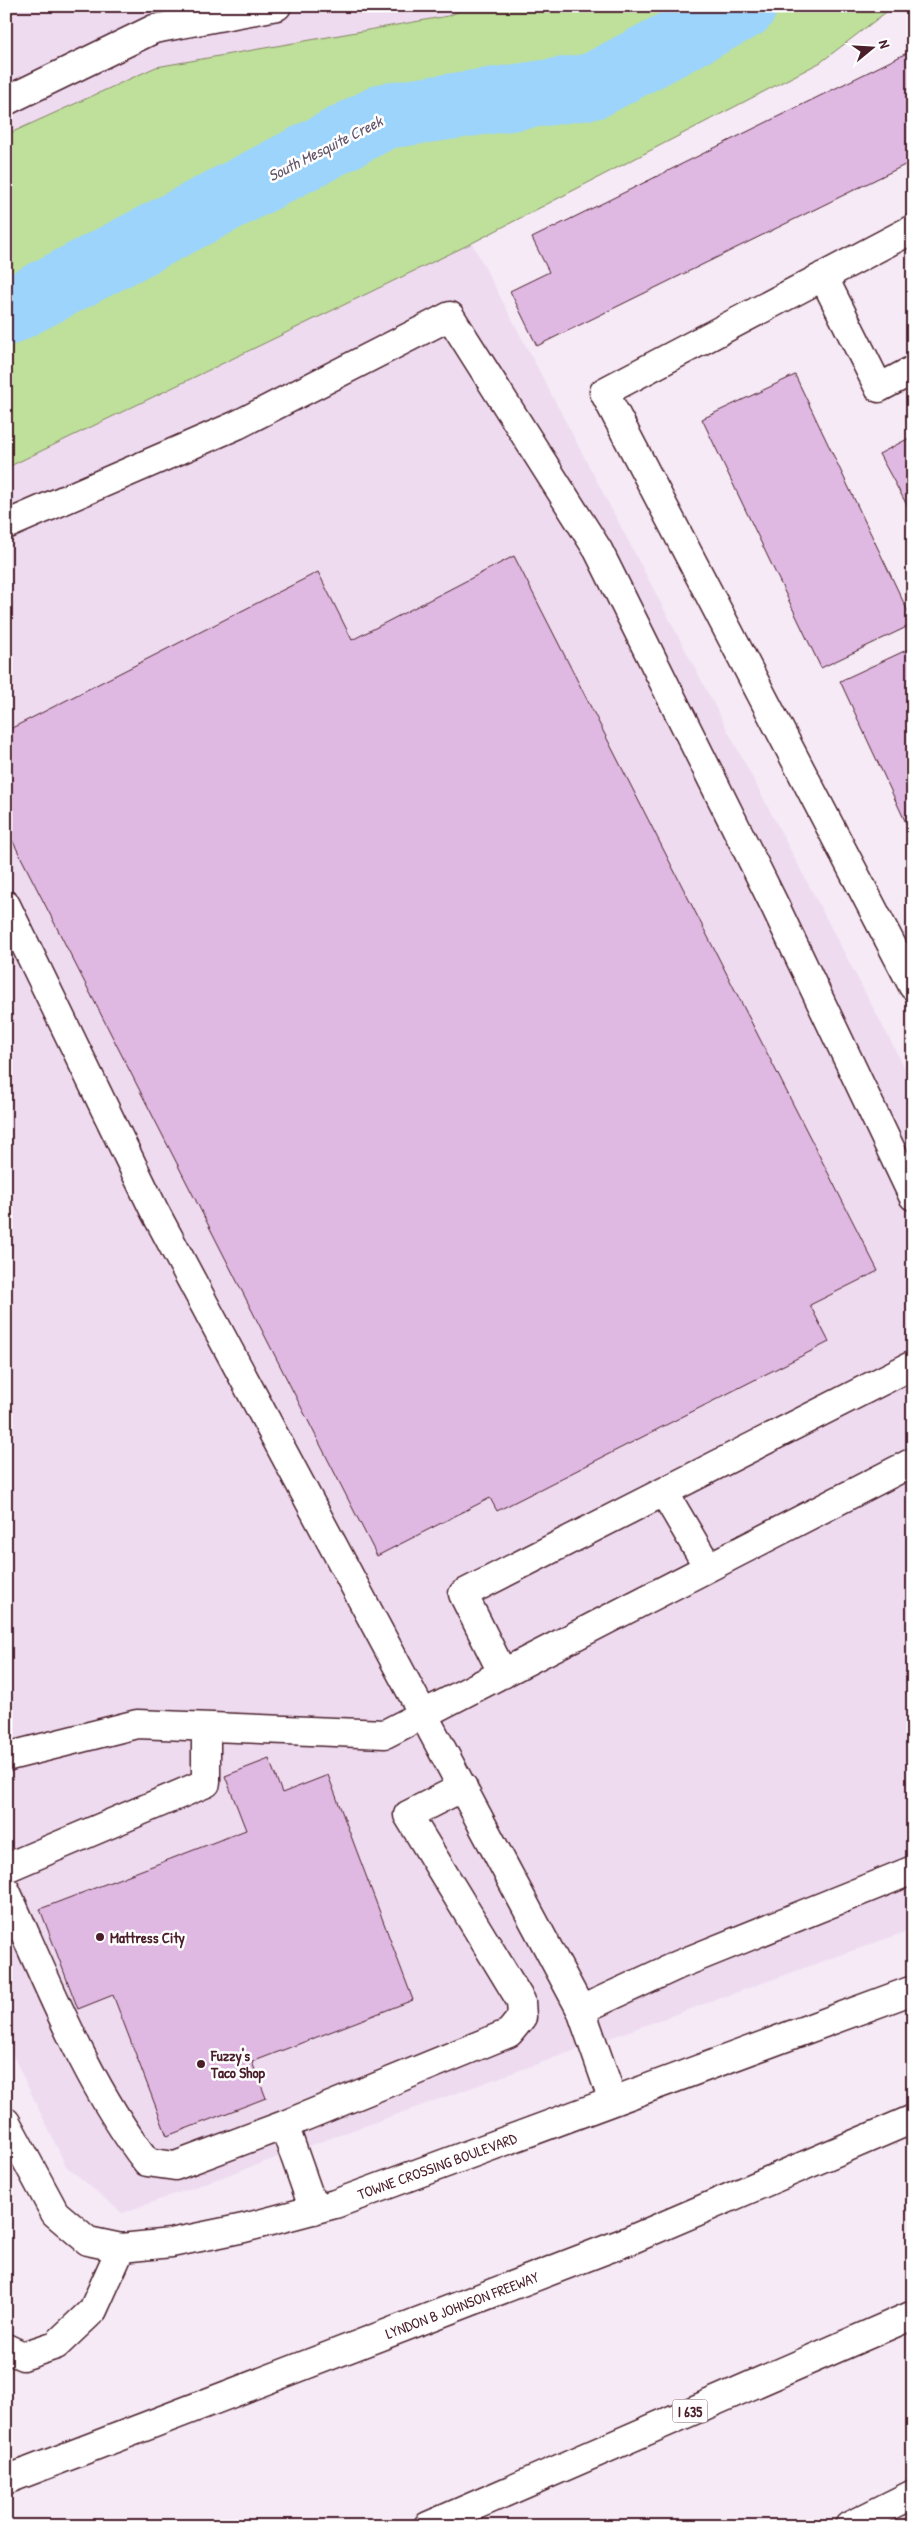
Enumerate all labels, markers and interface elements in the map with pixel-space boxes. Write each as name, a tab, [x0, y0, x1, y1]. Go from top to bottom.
north arrow	[846, 22, 896, 72]
text: N	[875, 37, 895, 51]
water label: South Mesquite Creek	[264, 109, 387, 186]
place label: Mattress City	[110, 1927, 186, 1949]
marker: Mattress City	[94, 1931, 106, 1943]
place label: Fuzzy's Taco Shop	[210, 2045, 265, 2084]
marker: Fuzzy's Taco Shop	[195, 2058, 207, 2070]
street label: TOWNE CROSSING BOULEVARD	[354, 2127, 520, 2205]
street label: LYNDON B JOHNSON FREEWAY	[382, 2266, 542, 2344]
road number: I 635	[672, 2400, 708, 2422]

